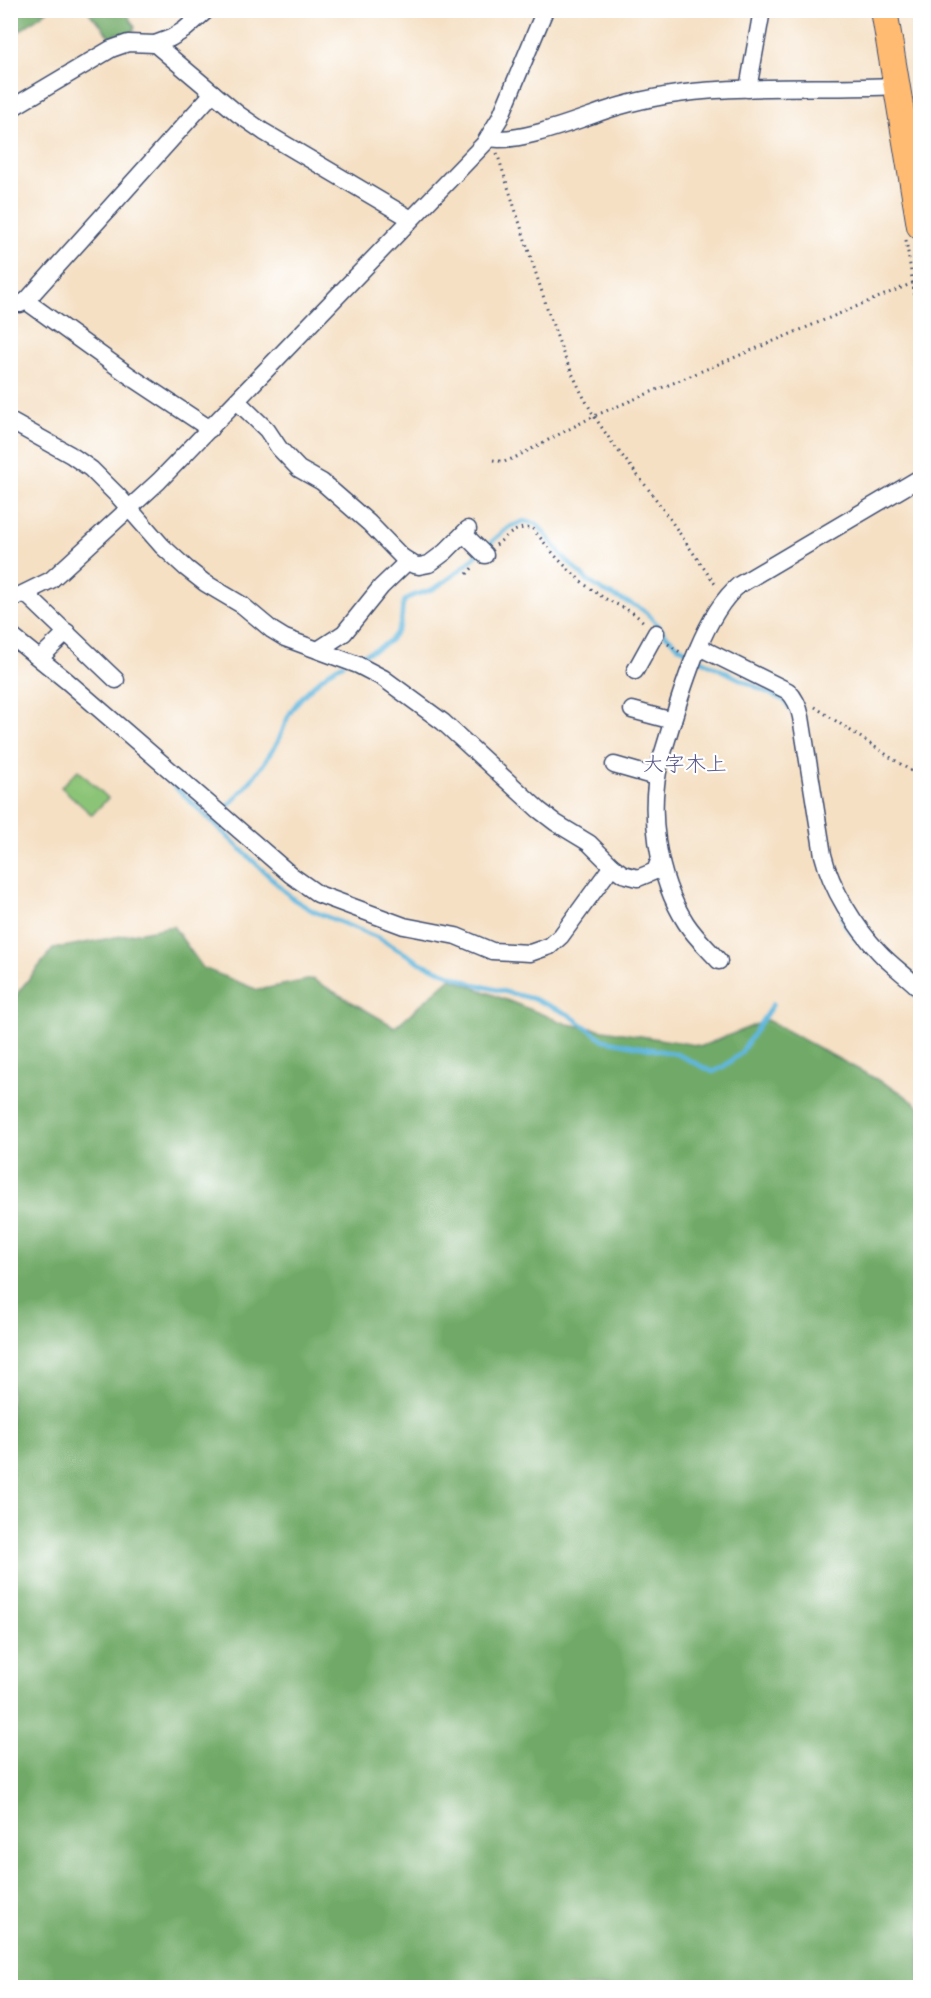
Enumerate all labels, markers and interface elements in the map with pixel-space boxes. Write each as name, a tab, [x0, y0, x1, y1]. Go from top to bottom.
district label: 大字木上	[643, 752, 727, 777]

